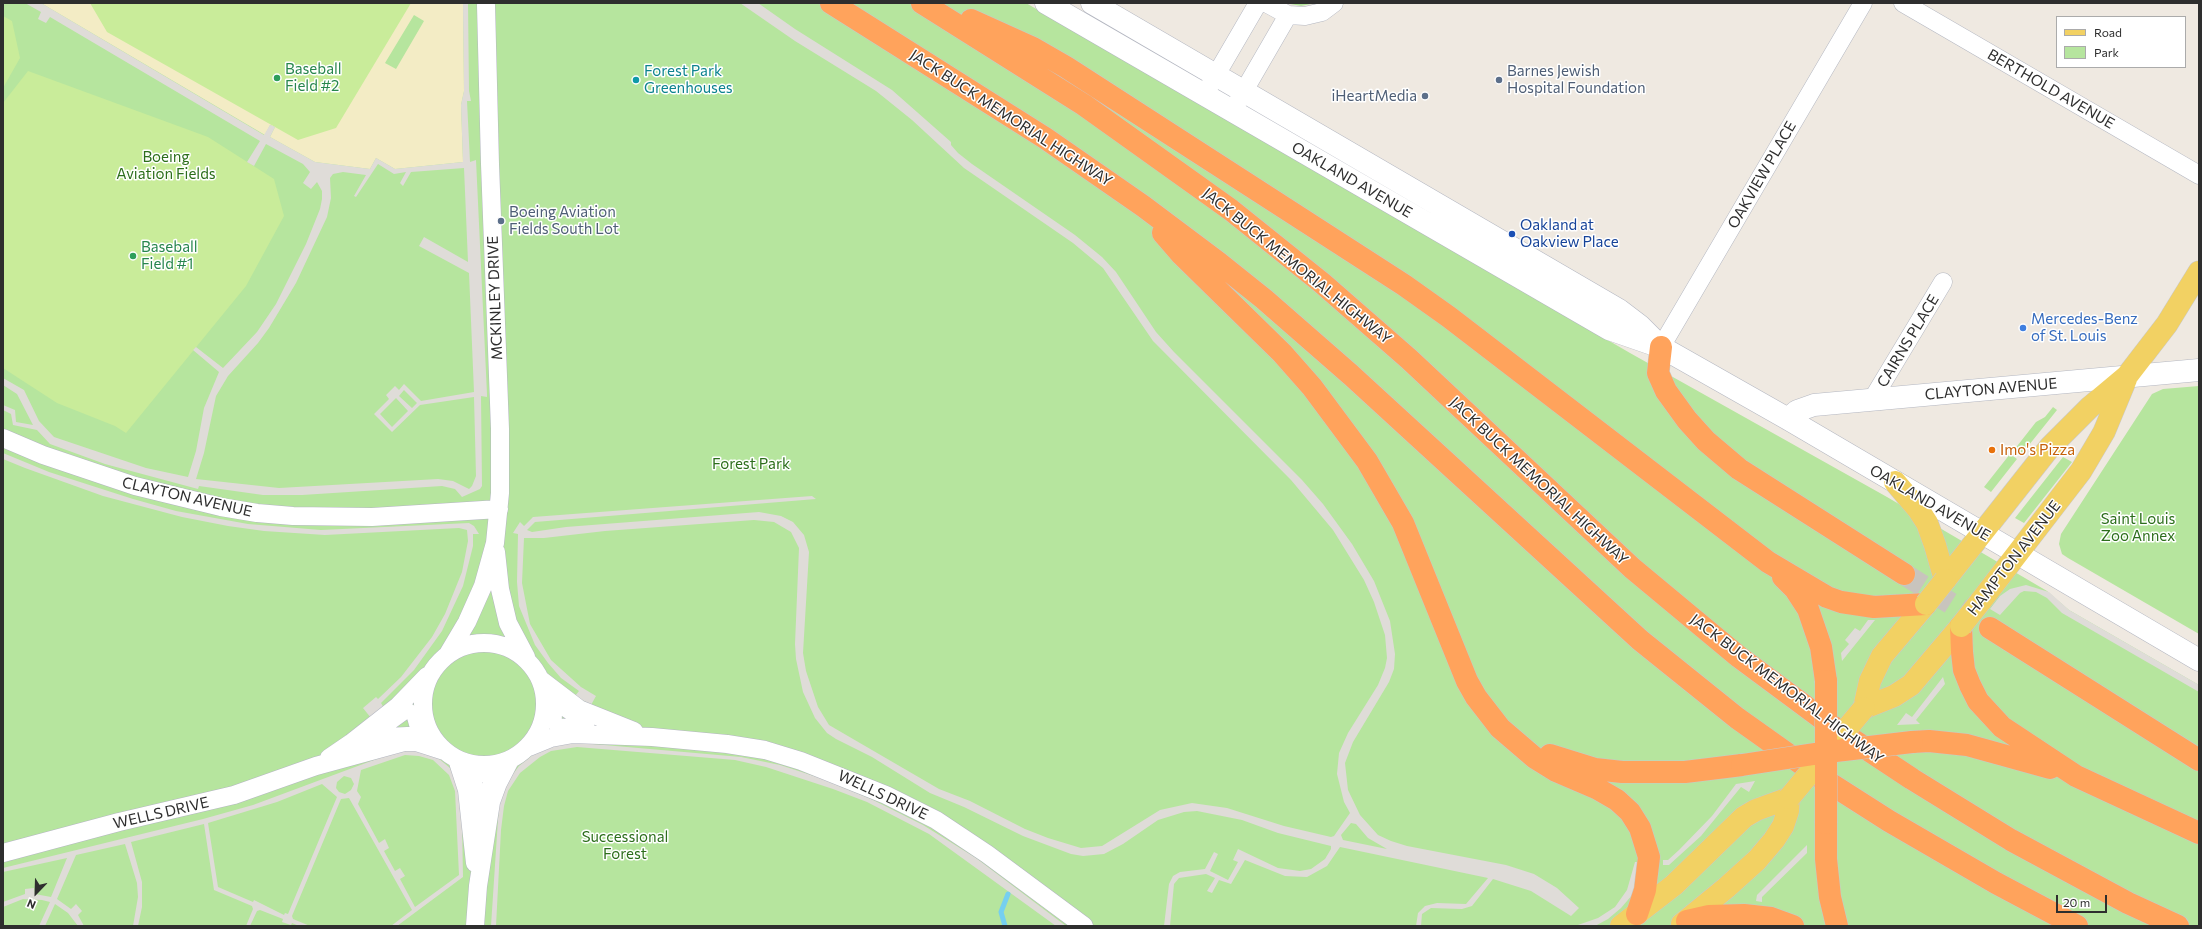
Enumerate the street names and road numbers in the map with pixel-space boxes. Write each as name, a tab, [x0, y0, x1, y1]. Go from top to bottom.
street label: BERTHOLD AVENUE	[1984, 45, 2118, 133]
street label: JACK BUCK MEMORIAL HIGHWAY	[906, 46, 1116, 190]
street label: OAKVIEW PLACE	[1724, 118, 1800, 232]
street label: OAKLAND AVENUE	[1289, 138, 1415, 222]
street label: JACK BUCK MEMORIAL HIGHWAY	[1199, 184, 1395, 348]
street label: MCKINLEY DRIVE	[484, 235, 506, 361]
street label: CAIRNS PLACE	[1873, 291, 1943, 391]
street label: CLAYTON AVENUE	[1924, 374, 2058, 404]
street label: JACK BUCK MEMORIAL HIGHWAY	[1446, 393, 1632, 569]
street label: OAKLAND AVENUE	[1867, 461, 1993, 545]
street label: CLAYTON AVENUE	[120, 473, 254, 521]
street label: HAMPTON AVENUE	[1964, 497, 2064, 619]
street label: JACK BUCK MEMORIAL HIGHWAY	[1687, 610, 1887, 768]
street label: WELLS DRIVE	[835, 766, 931, 824]
street label: WELLS DRIVE	[111, 793, 211, 833]

